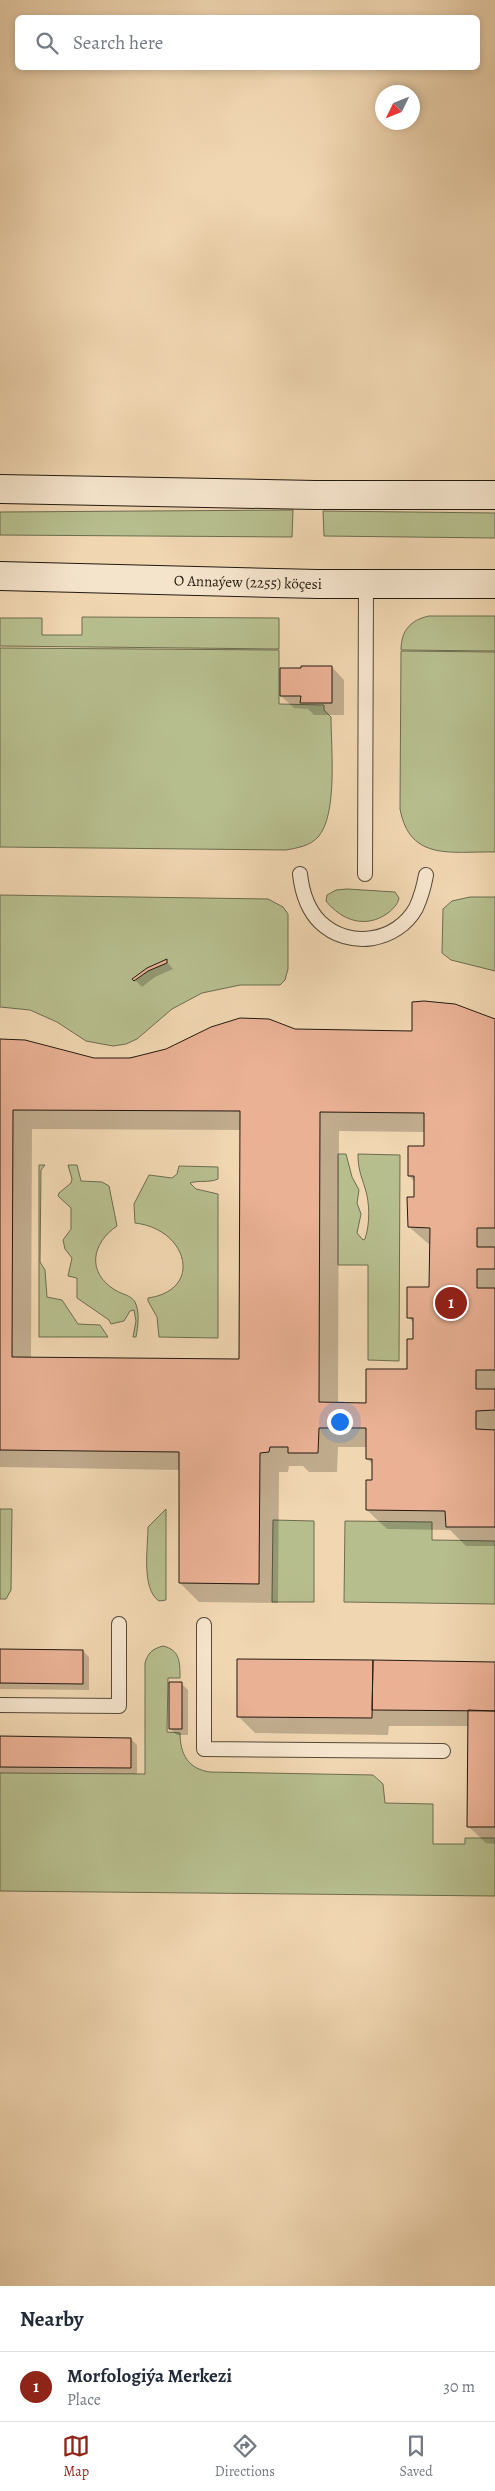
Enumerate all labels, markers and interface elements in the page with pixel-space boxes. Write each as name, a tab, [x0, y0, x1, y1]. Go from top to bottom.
search box	[15, 15, 480, 70]
icon: search	[33, 29, 61, 57]
text: Search here	[73, 30, 163, 56]
north arrow	[375, 85, 420, 130]
street label: O Annaýew (2255) köçesi	[174, 570, 322, 594]
pin: 1	[435, 1284, 467, 1322]
your location	[327, 1409, 353, 1435]
text: Nearby	[20, 2305, 83, 2333]
text: Morfologiýa Merkezi	[67, 2363, 232, 2389]
text: 1	[33, 2376, 39, 2398]
text: 30 m	[443, 2376, 475, 2398]
text: Place	[67, 2389, 101, 2411]
tab: Map	[62, 2432, 90, 2481]
tab: Directions	[215, 2432, 275, 2481]
tab: Saved	[400, 2432, 433, 2481]

